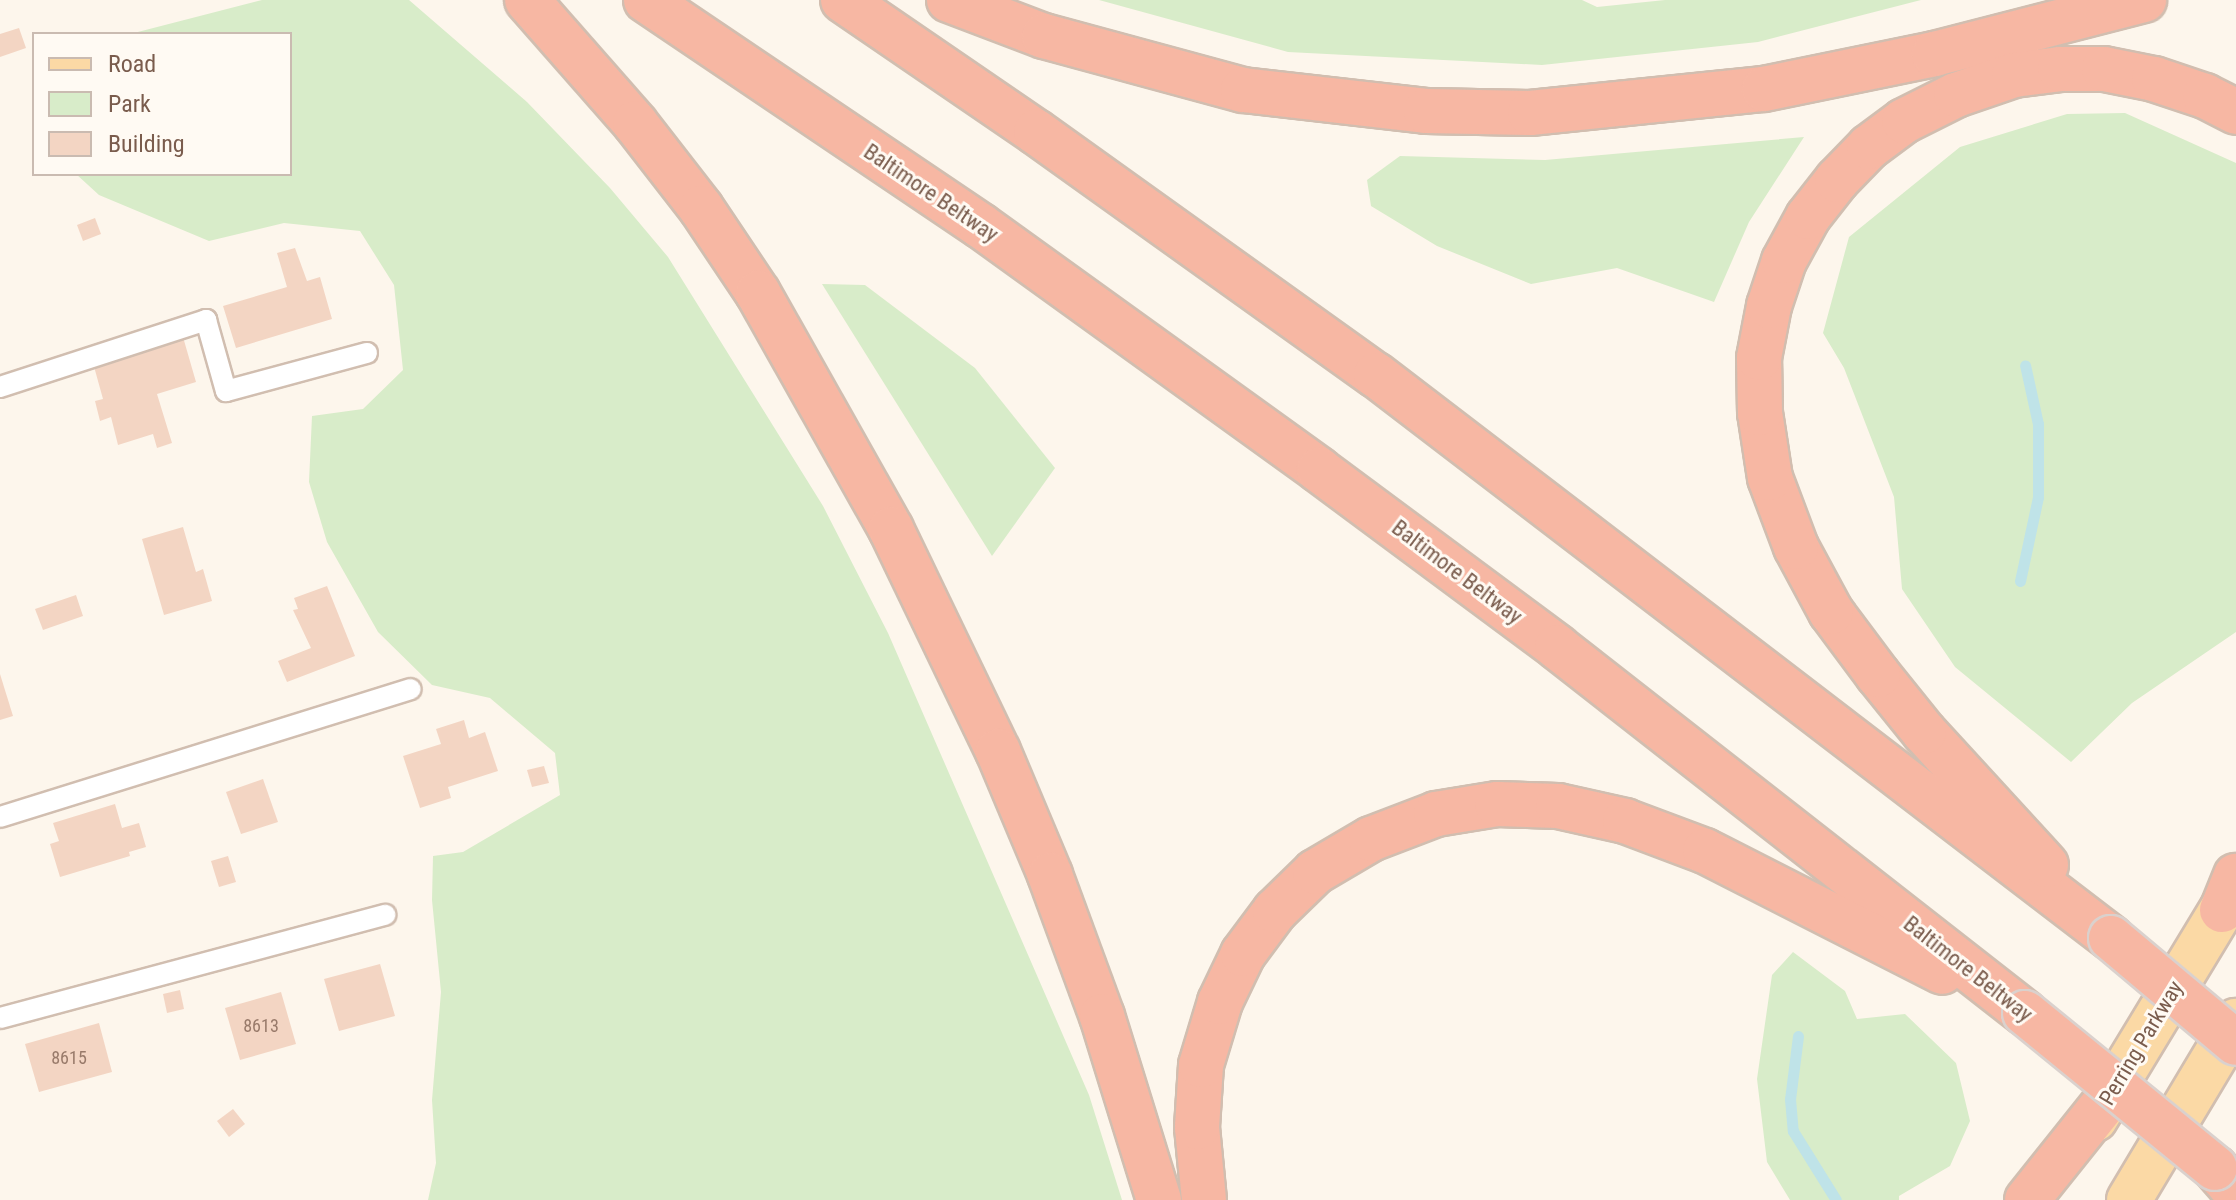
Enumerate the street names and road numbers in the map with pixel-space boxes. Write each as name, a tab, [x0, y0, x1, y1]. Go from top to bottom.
street label: Baltimore Beltway	[859, 138, 1003, 248]
street label: Baltimore Beltway	[1387, 514, 1527, 630]
street label: Baltimore Beltway	[1898, 910, 2038, 1028]
street label: Perring Parkway	[2094, 976, 2188, 1110]

